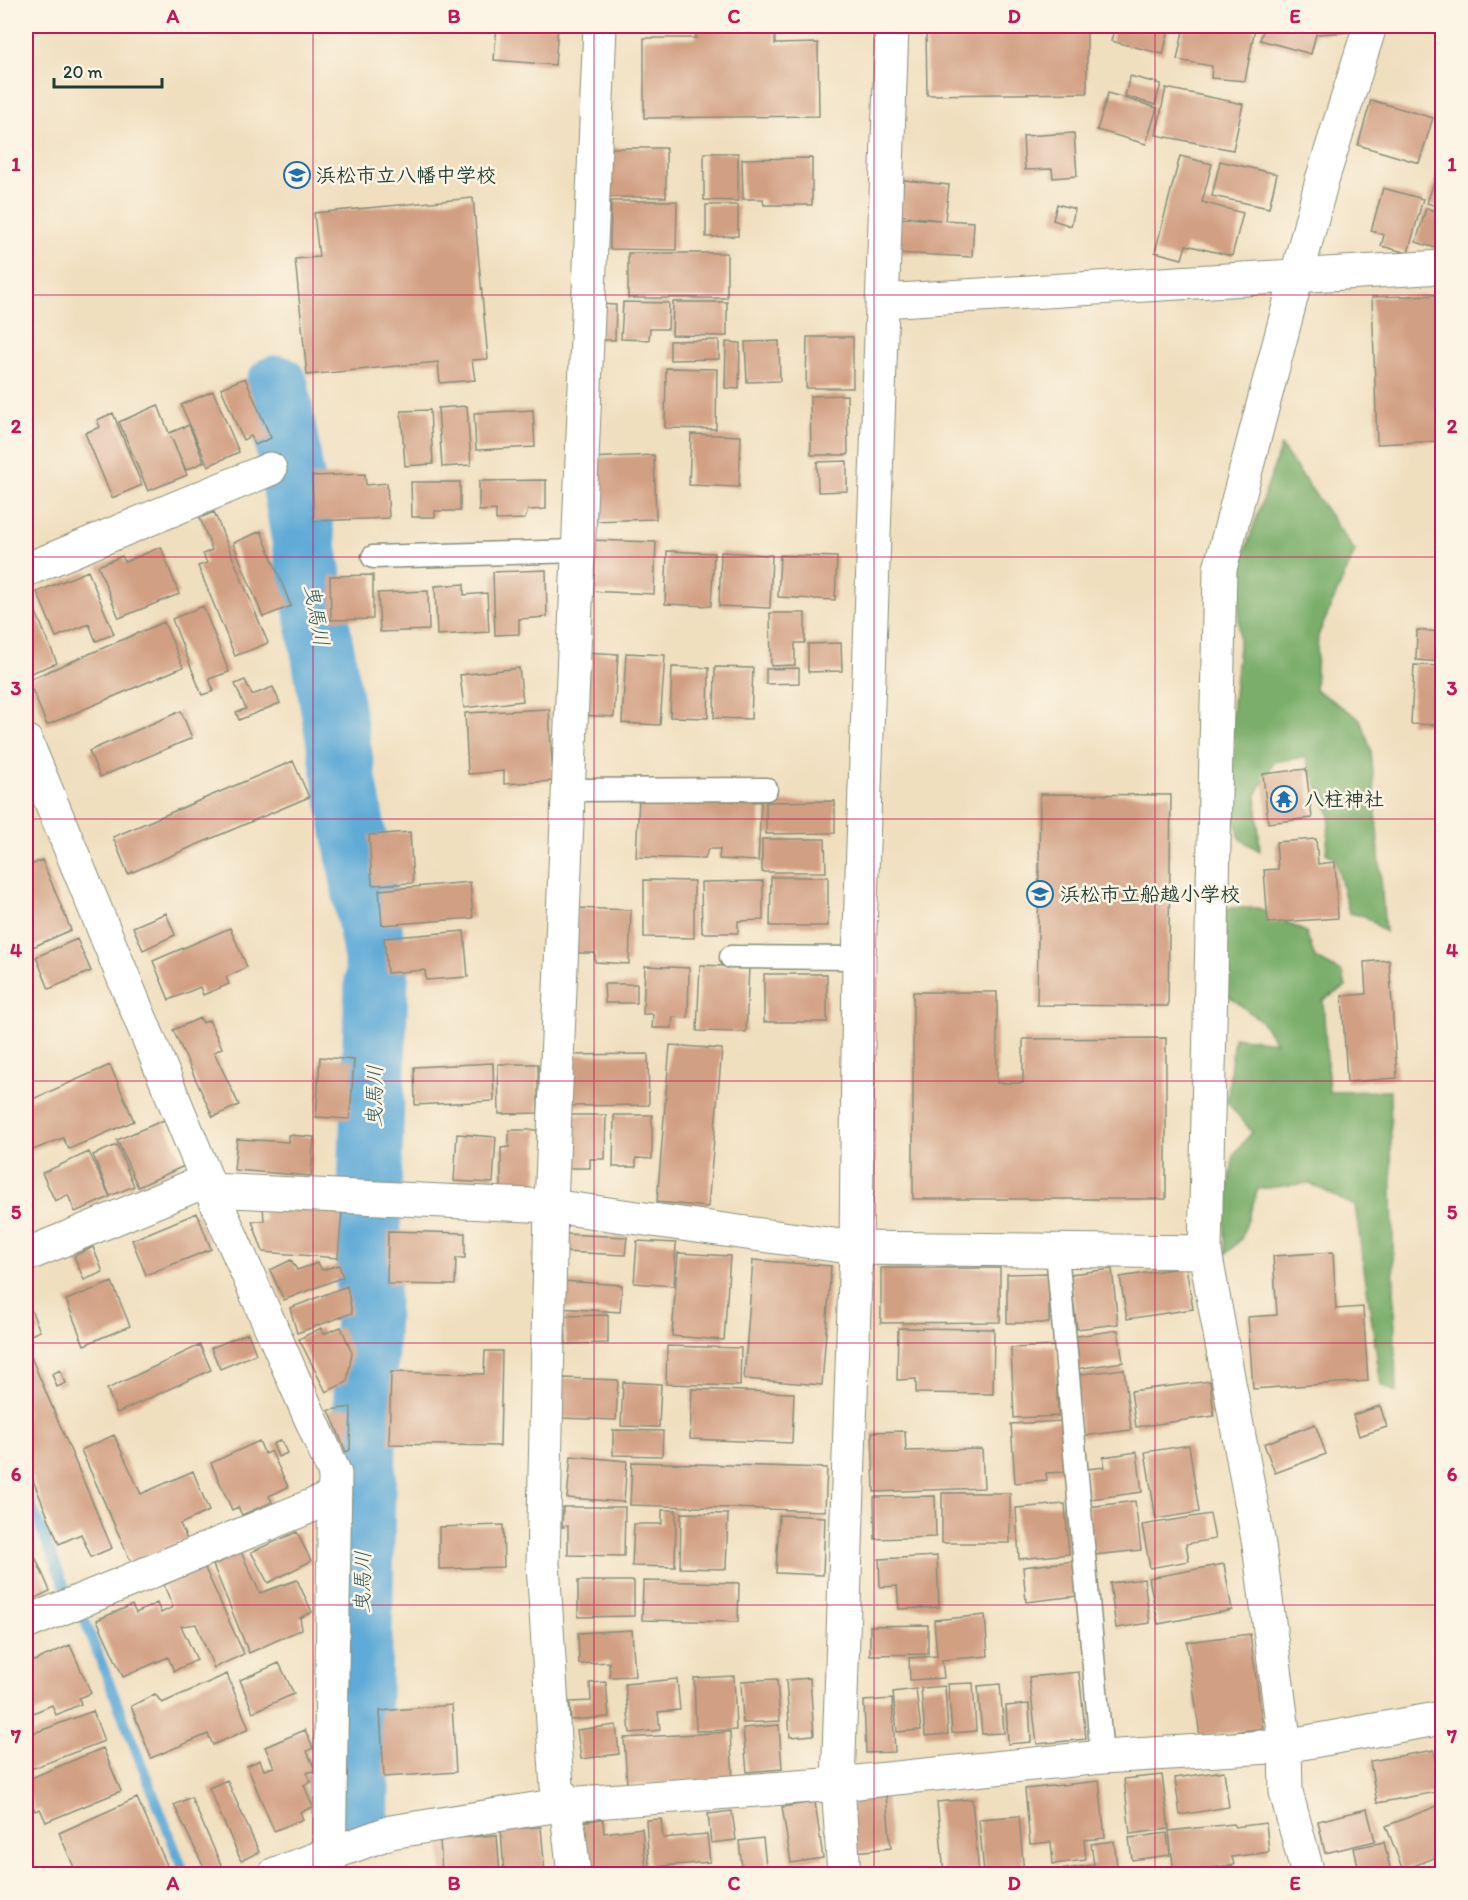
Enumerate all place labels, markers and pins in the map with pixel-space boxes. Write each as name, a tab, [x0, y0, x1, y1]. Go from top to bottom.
school or university icon: 浜松市立八幡中学校	[282, 160, 312, 190]
place label: 浜松市立八幡中学校	[316, 163, 496, 187]
temple icon: 八柱神社	[1269, 784, 1299, 814]
place label: 八柱神社	[1304, 787, 1384, 811]
school or university icon: 浜松市立船越小学校	[1025, 879, 1055, 909]
place label: 浜松市立船越小学校	[1060, 882, 1240, 906]

